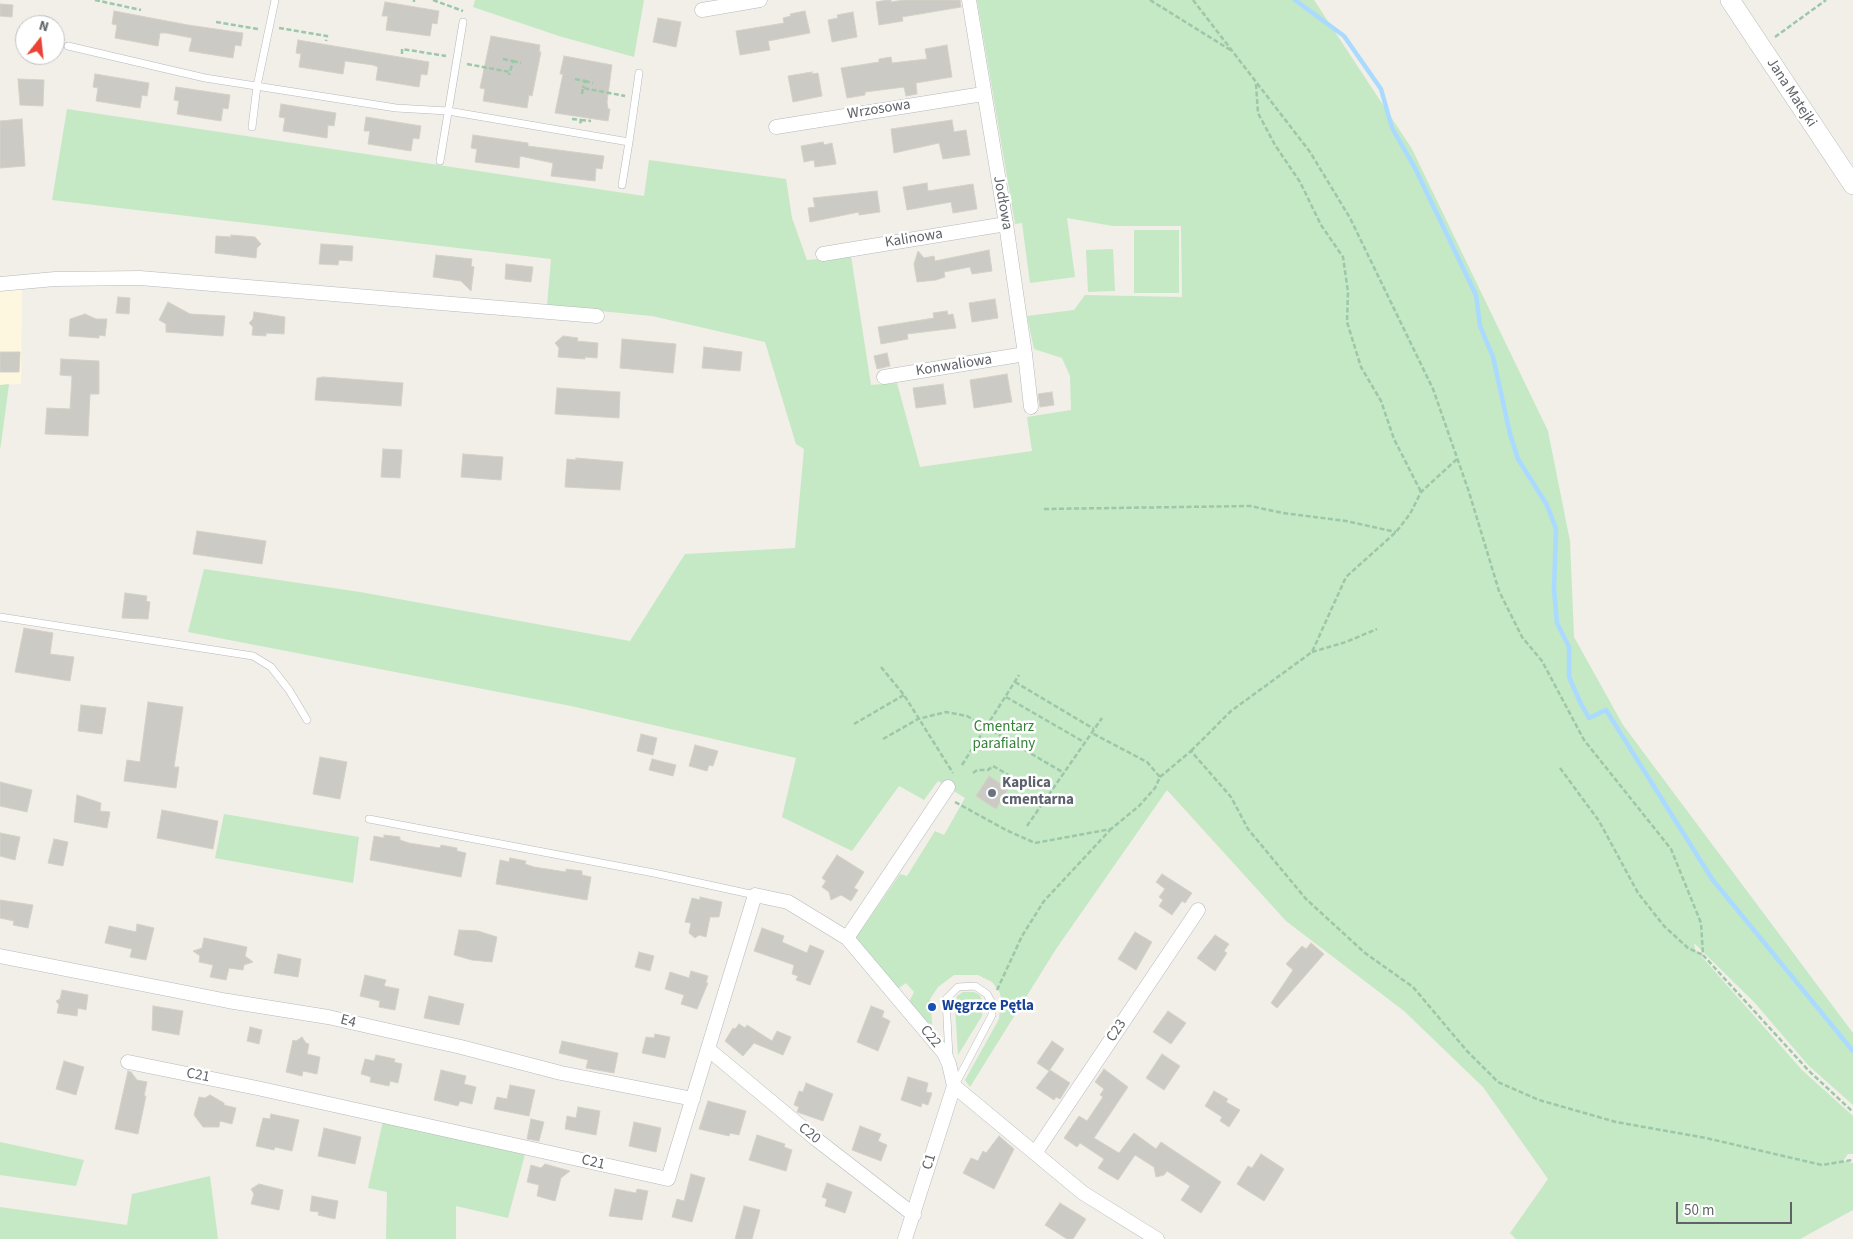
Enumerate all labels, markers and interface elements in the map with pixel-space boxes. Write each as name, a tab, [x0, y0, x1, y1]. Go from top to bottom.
north arrow	[15, 15, 65, 65]
text: N	[37, 16, 51, 37]
street label: Jana Matejki	[1762, 55, 1820, 131]
street label: Wrzosowa	[846, 96, 912, 124]
street label: Jodłowa	[988, 175, 1016, 231]
street label: Kalinowa	[884, 226, 944, 252]
street label: Konwaliowa	[915, 351, 993, 381]
park label: Cmentarz parafialny	[973, 719, 1035, 754]
place label: Kaplica cmentarna	[1002, 775, 1074, 810]
marker: Kaplica cmentarna	[986, 787, 998, 799]
place label: Węgrzce Pętla	[942, 998, 1034, 1016]
marker: Węgrzce Pętla	[926, 1001, 938, 1013]
street label: E4	[338, 1011, 358, 1033]
street label: C23	[1103, 1016, 1131, 1046]
street label: C22	[916, 1022, 944, 1052]
street label: C21	[185, 1065, 211, 1087]
street label: C20	[794, 1120, 824, 1148]
street label: C21	[580, 1152, 606, 1174]
street label: C1	[919, 1152, 941, 1172]
scale bar	[1678, 1192, 1794, 1224]
text: 50 m	[1684, 1200, 1714, 1221]

